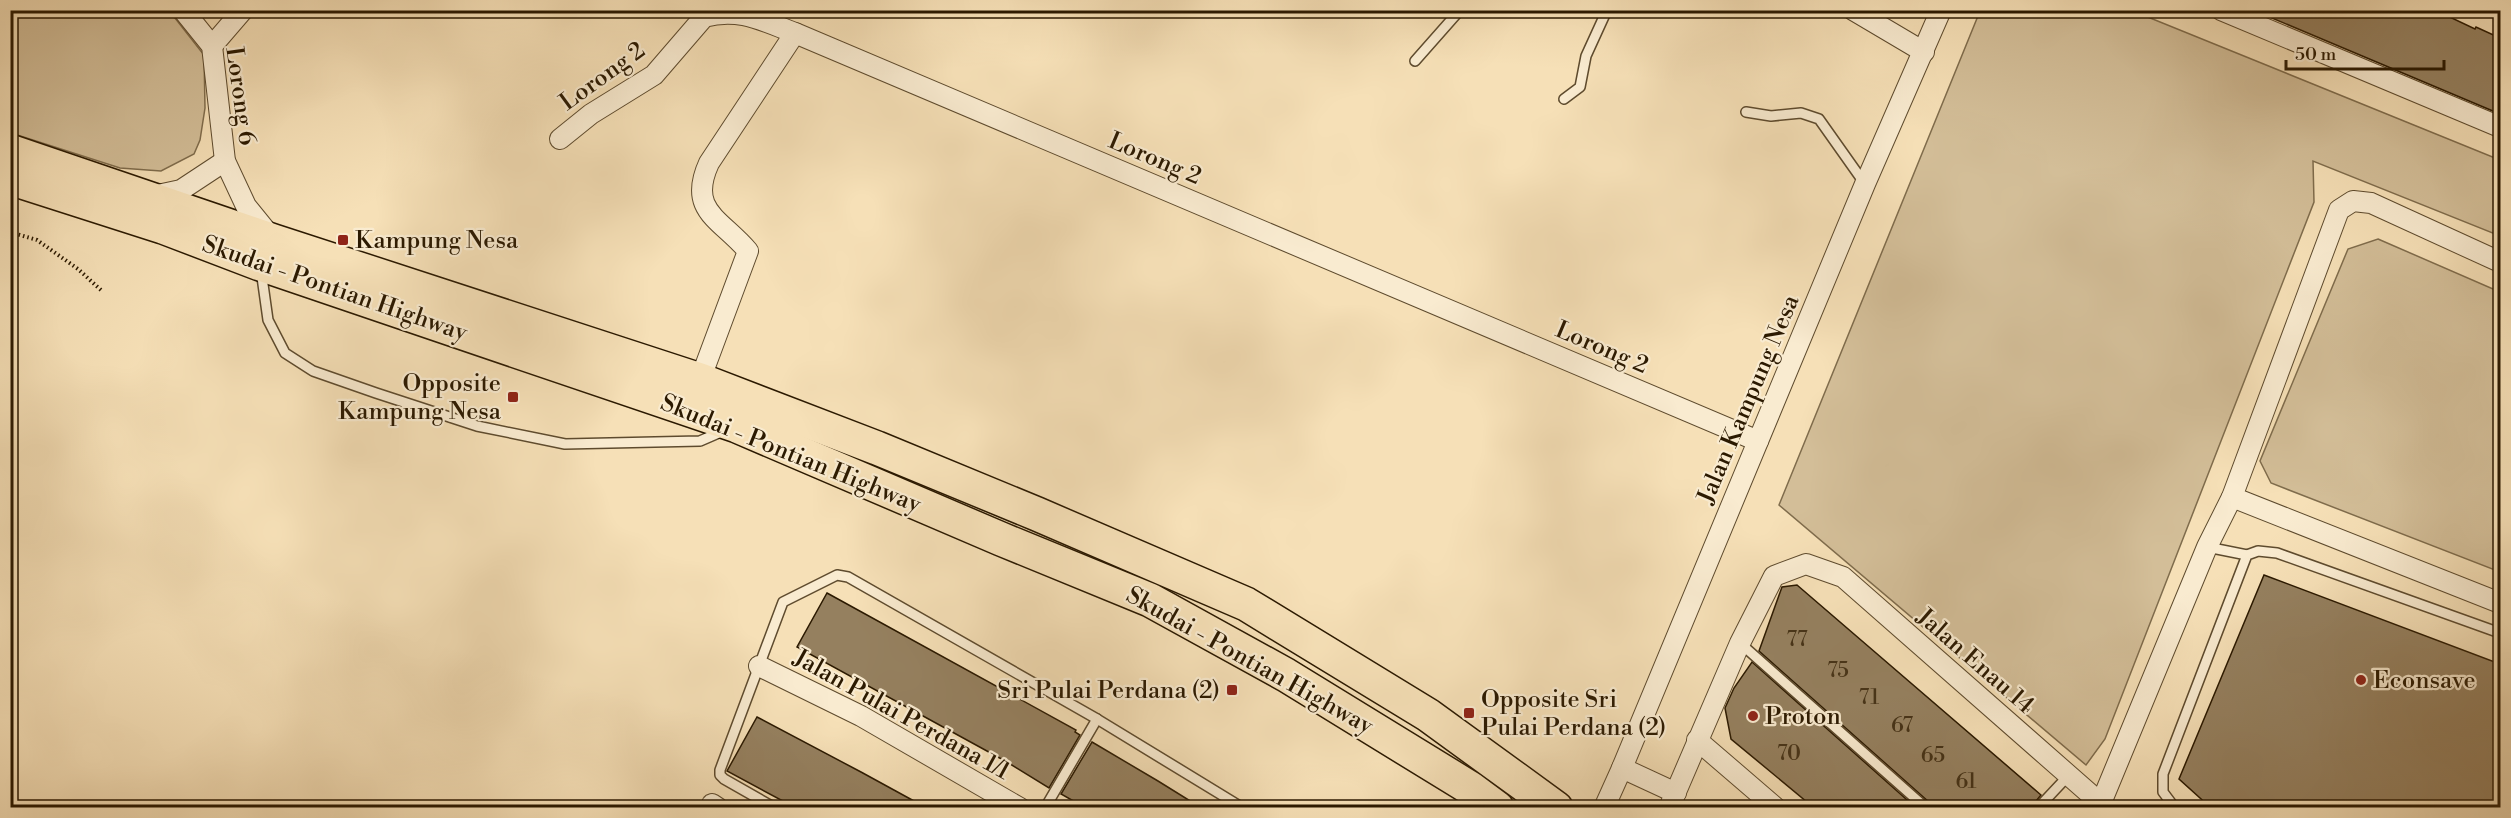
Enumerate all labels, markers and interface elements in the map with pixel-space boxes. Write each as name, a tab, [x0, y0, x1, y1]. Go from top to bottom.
scale bar	[2286, 33, 2444, 71]
street label: Lorong 2	[554, 36, 651, 118]
text: 50 m	[2295, 43, 2337, 66]
street label: Lorong 6	[218, 45, 262, 147]
street label: Lorong 2	[1103, 126, 1206, 192]
place label: Kampung Nesa	[355, 226, 519, 256]
street label: Skudai - Pontian Highway	[198, 229, 471, 349]
marker: Kampung Nesa	[336, 233, 350, 247]
street label: Jalan Kampung Nesa	[1691, 290, 1807, 509]
street label: Lorong 2	[1550, 315, 1653, 381]
place label: Opposite Kampung Nesa	[338, 369, 502, 427]
street label: Skudai - Pontian Highway	[656, 388, 926, 520]
marker: Opposite Kampung Nesa	[506, 390, 520, 404]
street label: Skudai - Pontian Highway	[1121, 580, 1379, 742]
street label: Jalan Enau 14	[1910, 602, 2040, 721]
house number: 77	[1786, 627, 1808, 653]
street label: Jalan Pulai Perdana 1/1	[787, 642, 1016, 787]
house number: 75	[1827, 658, 1849, 684]
place label: Econsave	[2373, 666, 2476, 696]
marker: Econsave	[2354, 673, 2368, 687]
place label: Sri Pulai Perdana (2)	[997, 676, 1220, 706]
marker: Sri Pulai Perdana (2)	[1225, 683, 1239, 697]
place label: Opposite Sri Pulai Perdana (2)	[1481, 685, 1666, 743]
house number: 71	[1859, 685, 1879, 711]
place label: Proton	[1765, 702, 1841, 732]
marker: Opposite Sri Pulai Perdana (2)	[1462, 706, 1476, 720]
marker: Proton	[1746, 709, 1760, 723]
house number: 67	[1891, 713, 1914, 739]
house number: 70	[1777, 741, 1801, 767]
house number: 65	[1921, 743, 1945, 769]
house number: 61	[1955, 769, 1977, 795]

